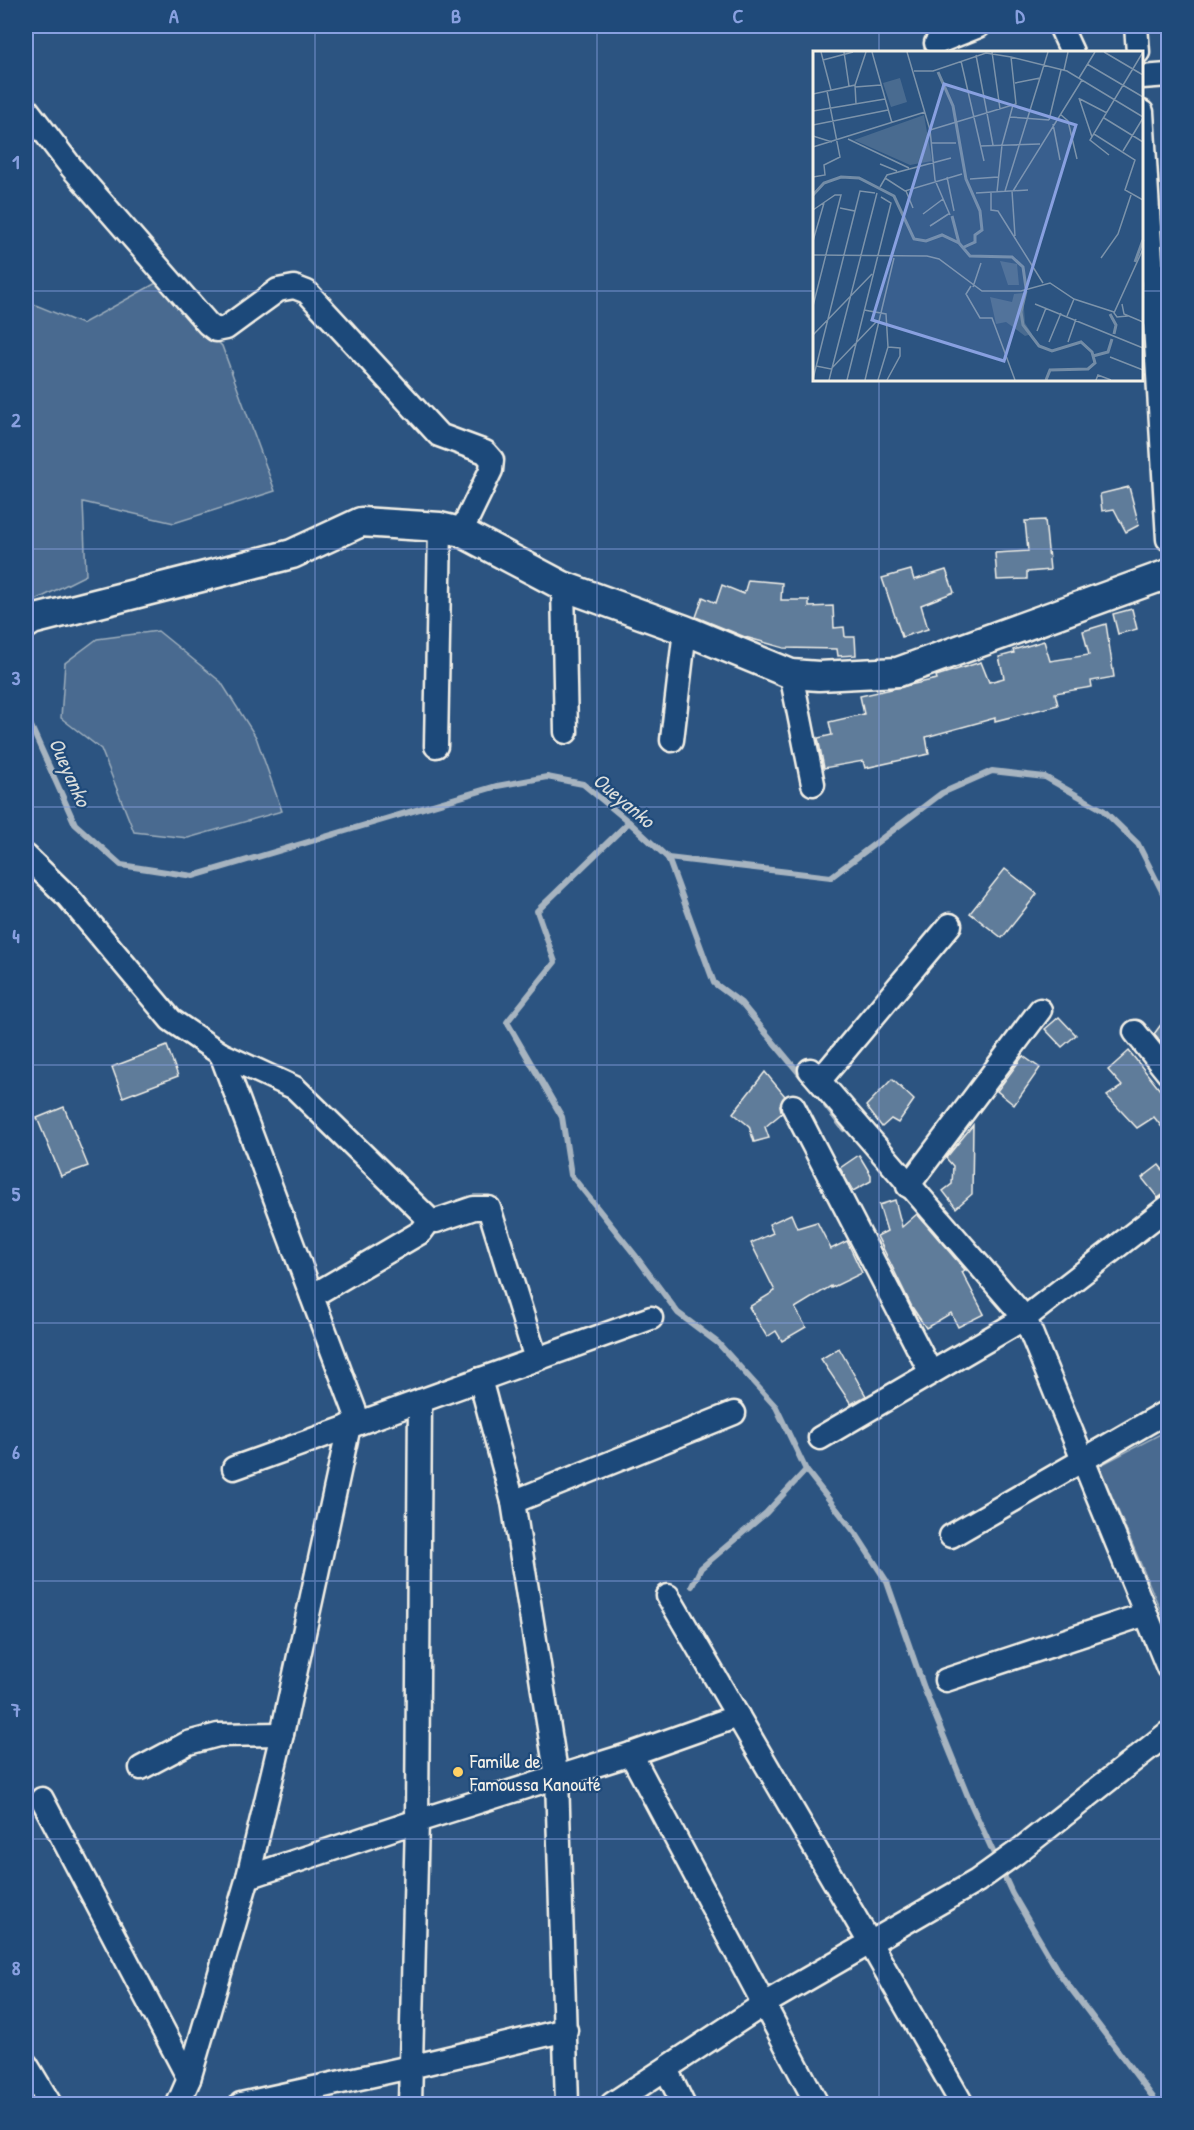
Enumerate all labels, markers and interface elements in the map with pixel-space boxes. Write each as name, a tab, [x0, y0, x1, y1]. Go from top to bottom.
text: A	[169, 2, 179, 29]
text: B	[451, 2, 461, 29]
text: C	[733, 2, 744, 29]
text: D	[1015, 2, 1025, 29]
inset map	[813, 51, 1143, 381]
text: 1	[12, 148, 20, 175]
text: 2	[11, 406, 21, 433]
text: 3	[12, 664, 21, 691]
water label: Oueyanko	[42, 733, 99, 812]
water label: Oueyanko	[587, 766, 662, 835]
text: 4	[12, 922, 20, 949]
text: 5	[12, 1180, 21, 1207]
text: 6	[12, 1438, 20, 1465]
text: 7	[10, 1696, 21, 1723]
place label: Famille de Famoussa Kanouté	[469, 1747, 601, 1797]
marker: Famille de Famoussa Kanouté	[451, 1765, 465, 1779]
text: 8	[12, 1954, 21, 1981]

